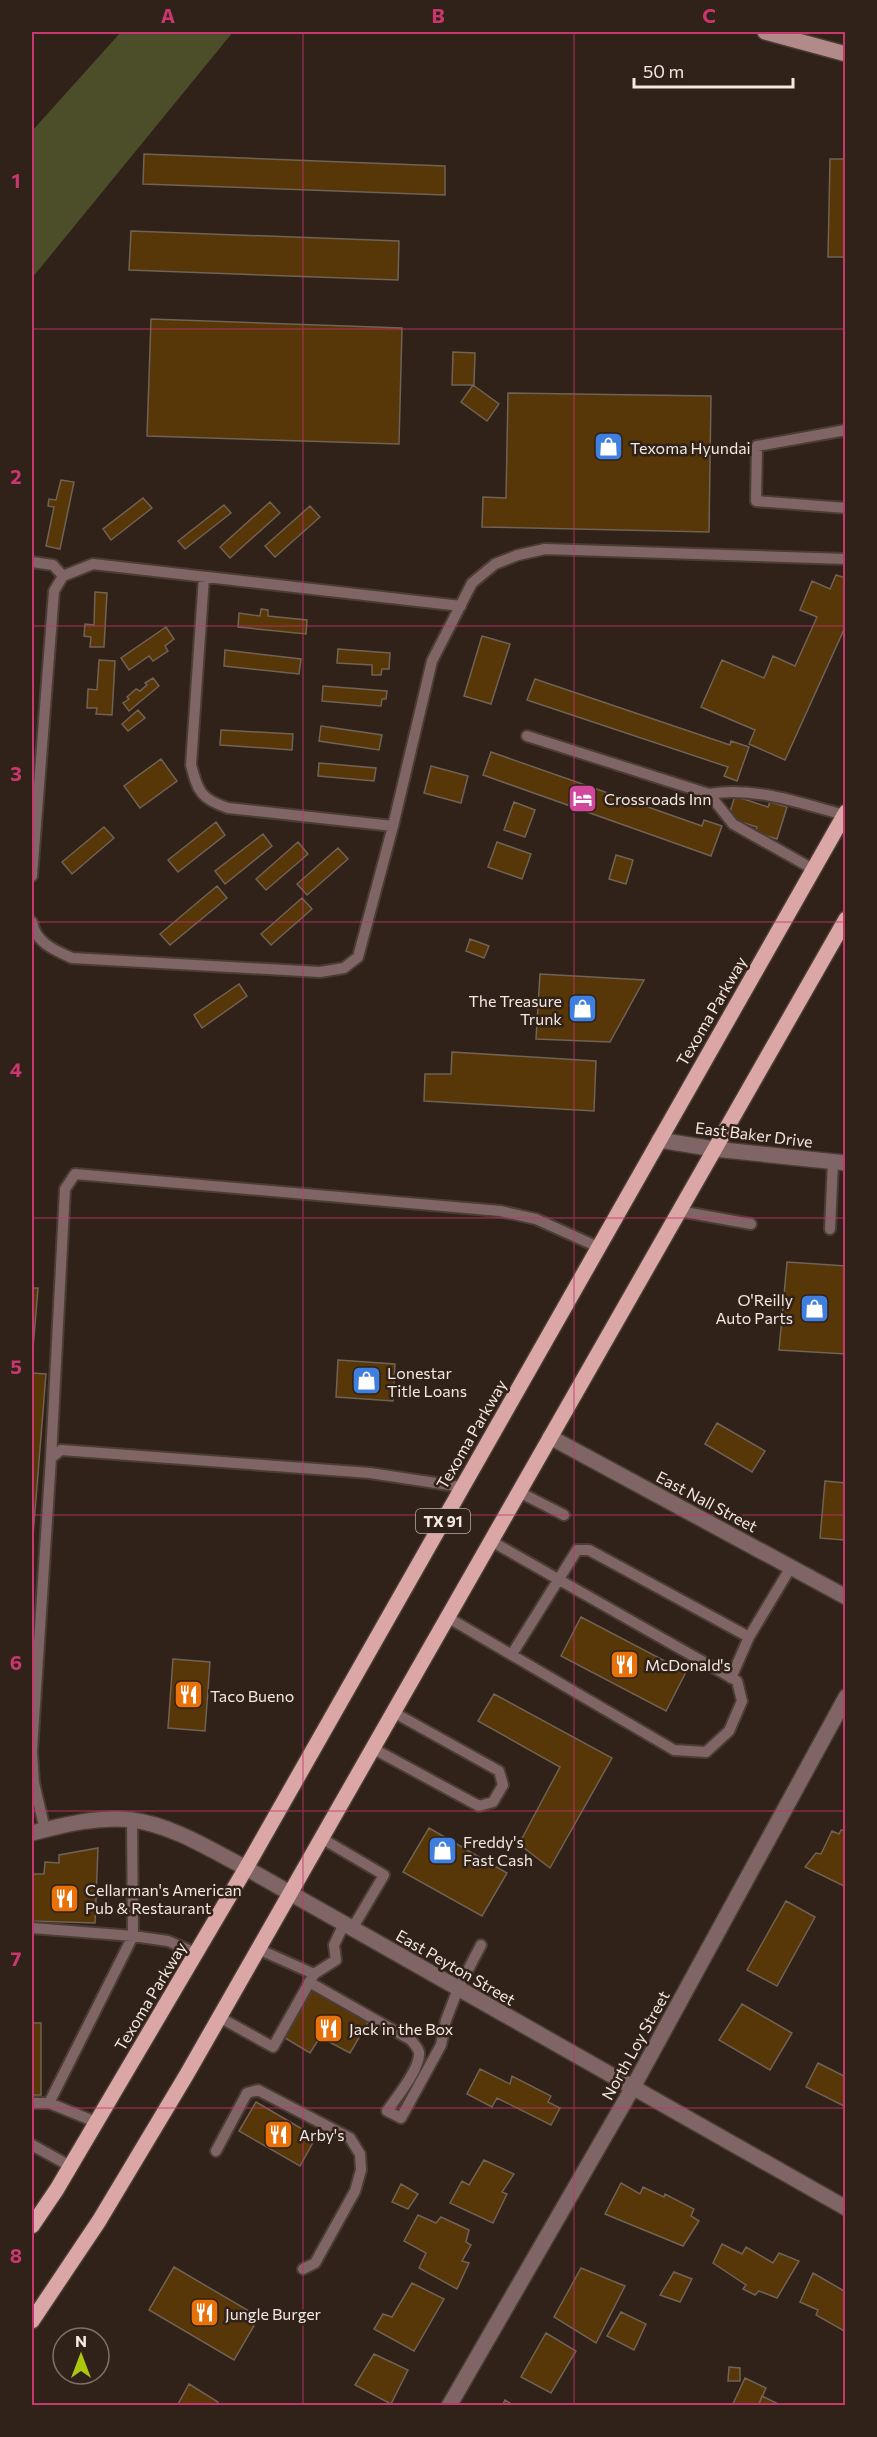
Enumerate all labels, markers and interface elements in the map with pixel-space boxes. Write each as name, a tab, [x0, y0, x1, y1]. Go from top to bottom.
text: A	[161, 3, 175, 27]
text: B	[431, 3, 445, 27]
text: C	[702, 3, 716, 27]
scale bar	[634, 51, 793, 89]
text: 50 m	[643, 60, 684, 82]
text: 1	[11, 168, 21, 192]
shop icon: Texoma Hyundai	[593, 431, 625, 463]
place label: Texoma Hyundai	[630, 438, 751, 457]
text: 2	[10, 464, 22, 488]
text: 3	[10, 761, 22, 785]
hotel icon: Crossroads Inn	[567, 782, 599, 814]
place label: Crossroads Inn	[604, 789, 711, 808]
street label: Texoma Parkway	[672, 953, 750, 1069]
place label: The Treasure Trunk	[468, 991, 562, 1028]
shop icon: The Treasure Trunk	[567, 993, 599, 1025]
text: 4	[10, 1057, 22, 1081]
street label: East Baker Drive	[694, 1117, 814, 1151]
place label: O'Reilly Auto Parts	[715, 1290, 793, 1327]
shop icon: O'Reilly Auto Parts	[798, 1292, 830, 1324]
text: 5	[10, 1354, 22, 1378]
place label: Lonestar Title Loans	[387, 1363, 467, 1400]
shop icon: Lonestar Title Loans	[350, 1365, 382, 1397]
street label: Texoma Parkway	[432, 1376, 510, 1492]
street label: East Nall Street	[653, 1466, 761, 1536]
road number: TX 91	[416, 1509, 470, 1533]
restaurant icon: McDonald's	[608, 1648, 640, 1680]
text: 6	[10, 1650, 22, 1674]
place label: McDonald's	[645, 1655, 731, 1674]
restaurant icon: Taco Bueno	[173, 1679, 205, 1711]
place label: Taco Bueno	[210, 1686, 294, 1705]
place label: Freddy's Fast Cash	[463, 1832, 533, 1869]
shop icon: Freddy's Fast Cash	[426, 1834, 458, 1866]
place label: Cellarman's American Pub & Restaurant	[85, 1880, 242, 1917]
restaurant icon: Cellarman's American Pub & Restaurant	[48, 1882, 80, 1914]
street label: East Peyton Street	[393, 1925, 519, 2009]
street label: Texoma Parkway	[110, 1938, 190, 2054]
text: 7	[11, 1946, 22, 1970]
street label: North Loy Street	[597, 1987, 673, 2103]
restaurant icon: Jack in the Box	[312, 2012, 344, 2044]
place label: Jack in the Box	[349, 2019, 454, 2038]
restaurant icon: Arby's	[262, 2118, 294, 2150]
place label: Arby's	[299, 2125, 344, 2144]
text: 8	[10, 2243, 22, 2267]
restaurant icon: Jungle Burger	[188, 2297, 220, 2329]
place label: Jungle Burger	[225, 2304, 322, 2323]
north arrow	[51, 2326, 111, 2386]
text: N	[75, 2331, 87, 2350]

